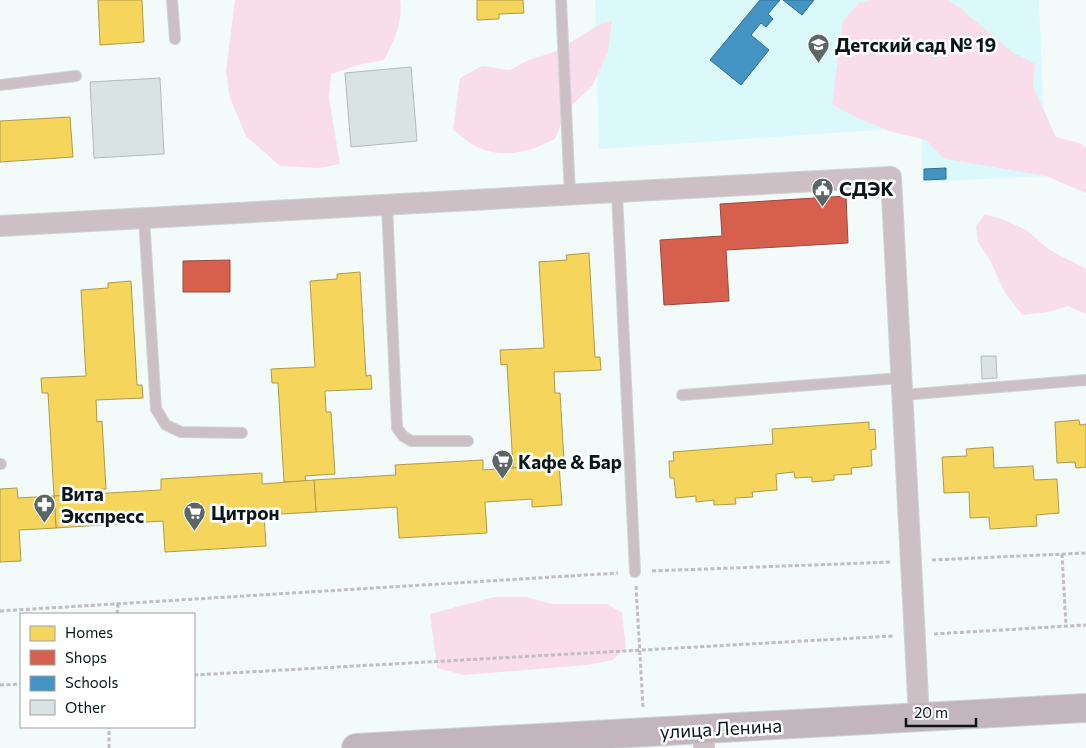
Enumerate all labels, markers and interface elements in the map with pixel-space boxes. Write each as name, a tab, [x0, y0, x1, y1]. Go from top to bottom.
school or university icon: Детский сад № 19	[807, 32, 831, 63]
place label: Детский сад № 19	[835, 33, 996, 56]
public building icon: СДЭК	[811, 176, 835, 207]
place label: СДЭК	[839, 177, 894, 200]
supermarket icon: Кафе & Бар	[490, 449, 514, 480]
place label: Кафе & Бар	[518, 450, 622, 473]
place label: Вита Экспресс	[61, 482, 144, 527]
pharmacy icon: Вита Экспресс	[33, 492, 57, 523]
supermarket icon: Цитрон	[183, 500, 207, 531]
place label: Цитрон	[211, 501, 280, 524]
legend	[20, 613, 195, 728]
text: Homes	[65, 623, 113, 641]
text: Shops	[65, 648, 107, 666]
text: Schools	[65, 673, 119, 691]
scale bar	[906, 696, 976, 728]
text: Other	[65, 698, 106, 716]
text: 20 m	[914, 703, 948, 721]
street label: улица Ленина	[659, 713, 783, 743]

